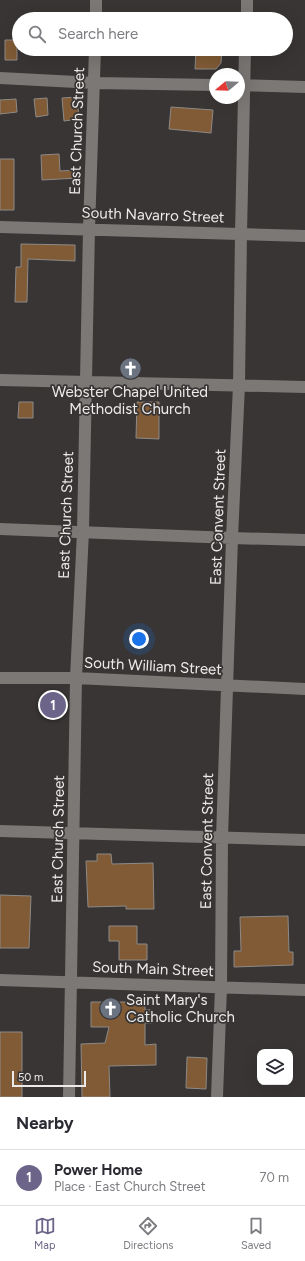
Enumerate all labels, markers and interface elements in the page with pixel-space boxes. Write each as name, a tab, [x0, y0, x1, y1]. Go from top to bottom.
search box	[12, 12, 293, 56]
icon: search	[26, 23, 48, 45]
text: Search here	[58, 25, 138, 43]
street label: East Church Street	[66, 67, 88, 195]
north arrow	[209, 68, 245, 104]
street label: South Navarro Street	[81, 204, 225, 227]
church icon: Webster Chapel United Methodist Church	[117, 356, 143, 382]
place label: Webster Chapel United Methodist Church	[52, 383, 208, 418]
street label: East Convent Street	[207, 448, 229, 585]
street label: East Church Street	[55, 451, 77, 579]
your location	[129, 629, 149, 649]
street label: South William Street	[84, 653, 223, 679]
pin: 1	[40, 690, 66, 720]
street label: East Convent Street	[197, 772, 217, 909]
street label: East Church Street	[48, 775, 68, 903]
street label: South Main Street	[92, 958, 215, 980]
place label: Saint Mary's Catholic Church	[126, 991, 235, 1026]
church icon: Saint Mary's Catholic Church	[98, 996, 124, 1022]
map controls	[257, 1049, 293, 1085]
button: layers	[257, 1049, 293, 1085]
scale bar	[12, 1069, 86, 1088]
text: 50 m	[18, 1071, 43, 1084]
text: Nearby	[16, 1113, 74, 1133]
text: Power Home	[54, 1161, 143, 1179]
text: 1	[26, 1170, 32, 1185]
text: 70 m	[259, 1170, 289, 1185]
text: Place · East Church Street	[54, 1179, 206, 1194]
tab: Map	[34, 1215, 56, 1252]
tab: Directions	[123, 1215, 173, 1252]
tab: Saved	[241, 1215, 271, 1252]

